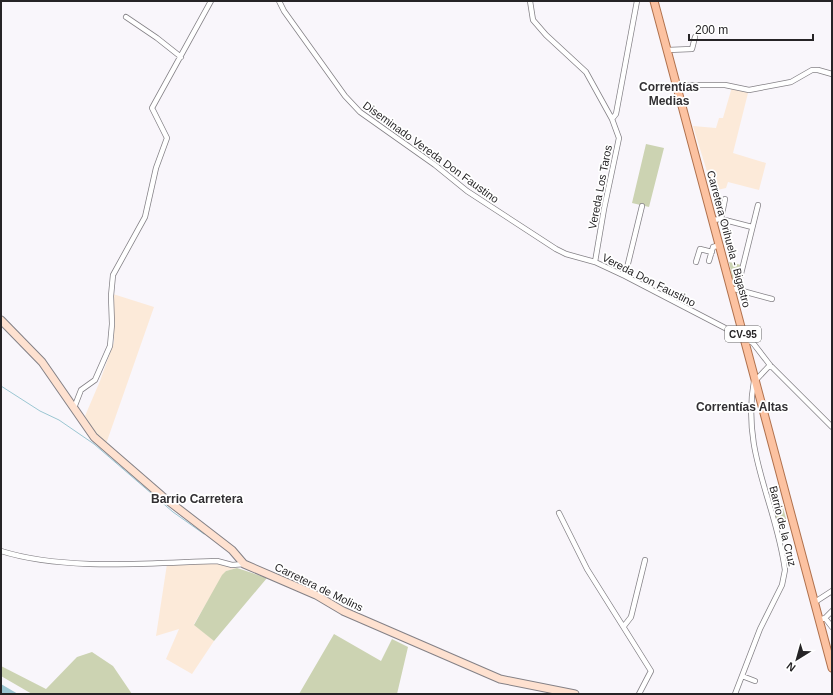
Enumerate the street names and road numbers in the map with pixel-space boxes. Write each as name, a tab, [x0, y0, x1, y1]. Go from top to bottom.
street label: Diseminado Vereda Don Faustino	[361, 99, 501, 205]
street label: Vereda Los Taros	[586, 143, 614, 230]
street label: Carretera Orihuela - Bigastro	[705, 169, 753, 309]
street label: Vereda Don Faustino	[600, 251, 698, 309]
road number: CV-95	[725, 326, 761, 342]
street label: Barrio de la Cruz	[767, 485, 799, 567]
street label: Carretera de Molins	[273, 560, 365, 614]

